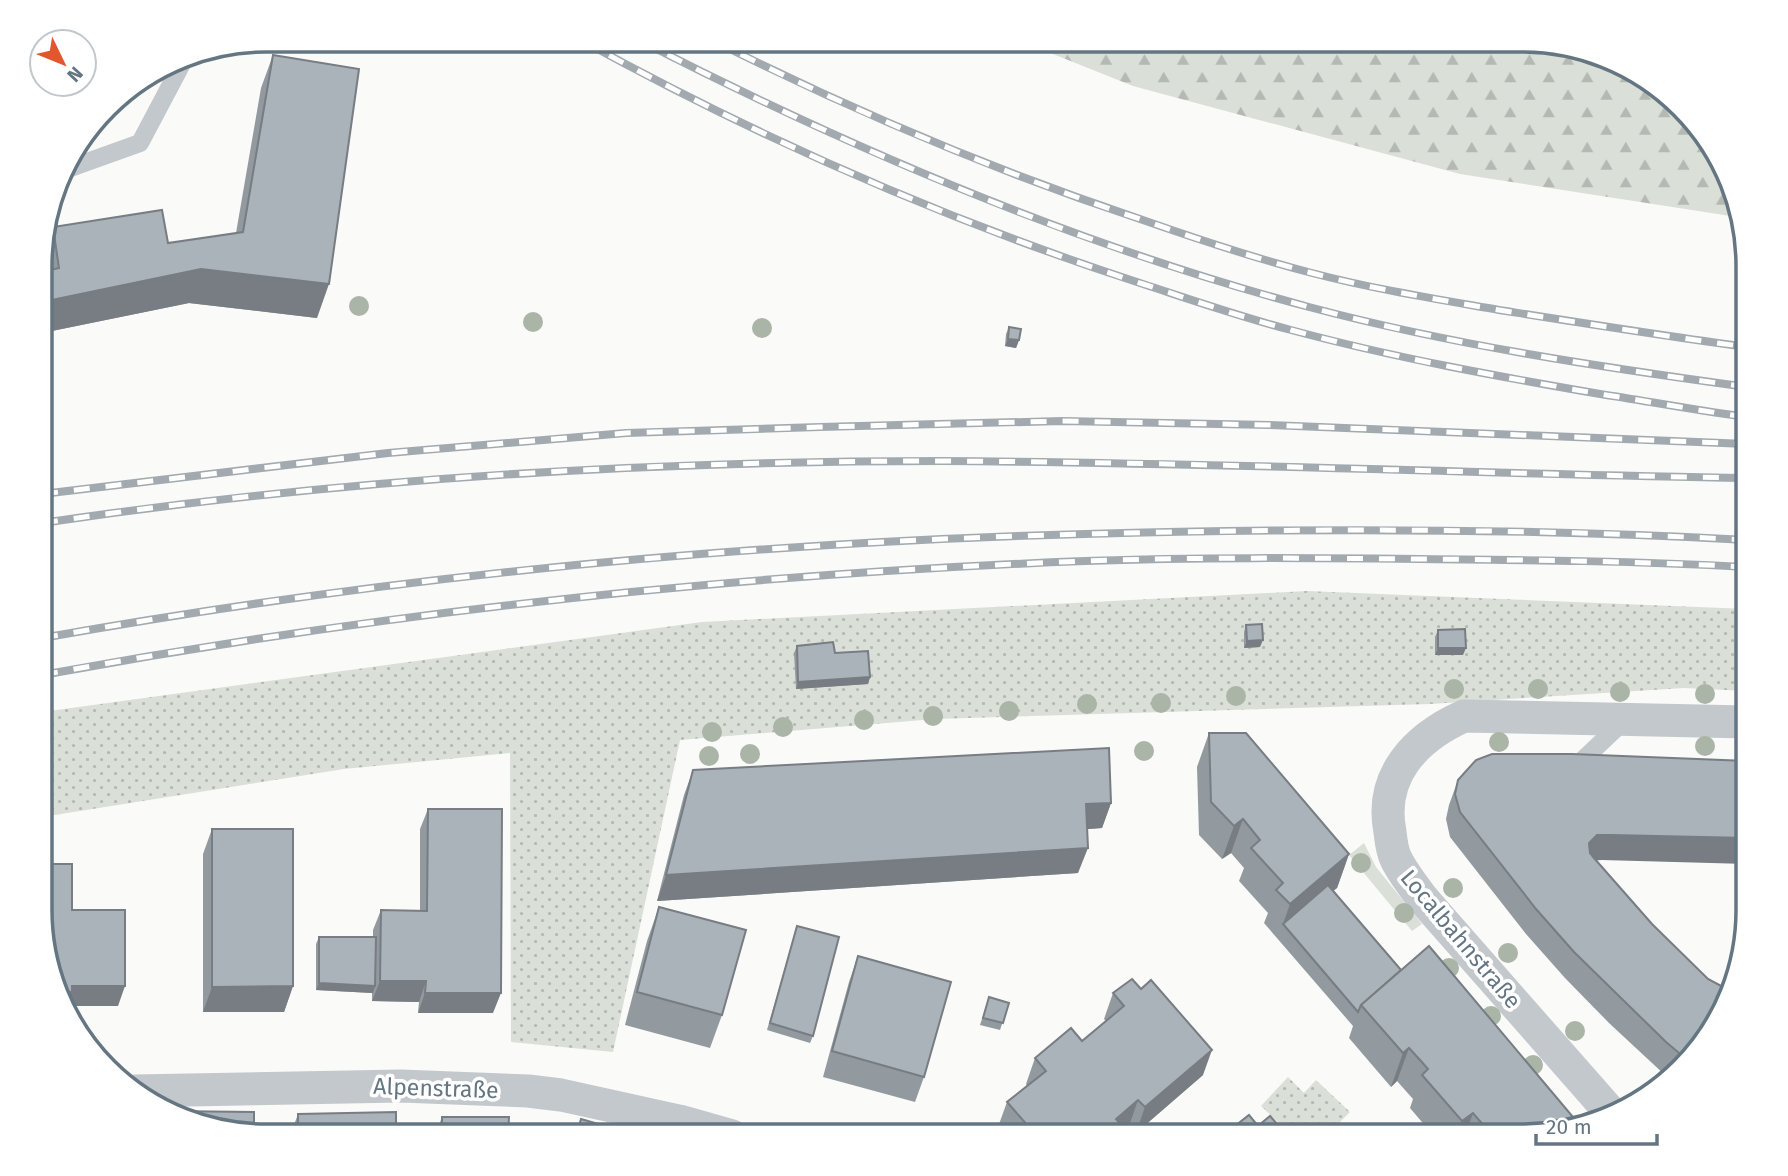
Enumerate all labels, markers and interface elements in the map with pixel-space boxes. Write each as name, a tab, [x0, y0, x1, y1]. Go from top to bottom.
north arrow	[28, 28, 98, 98]
text: N	[62, 62, 88, 87]
street label: Localbahnstraße	[1395, 864, 1527, 1014]
street label: Alpenstraße	[373, 1072, 499, 1104]
scale bar	[1536, 1102, 1657, 1146]
text: 20 m	[1546, 1114, 1592, 1140]

